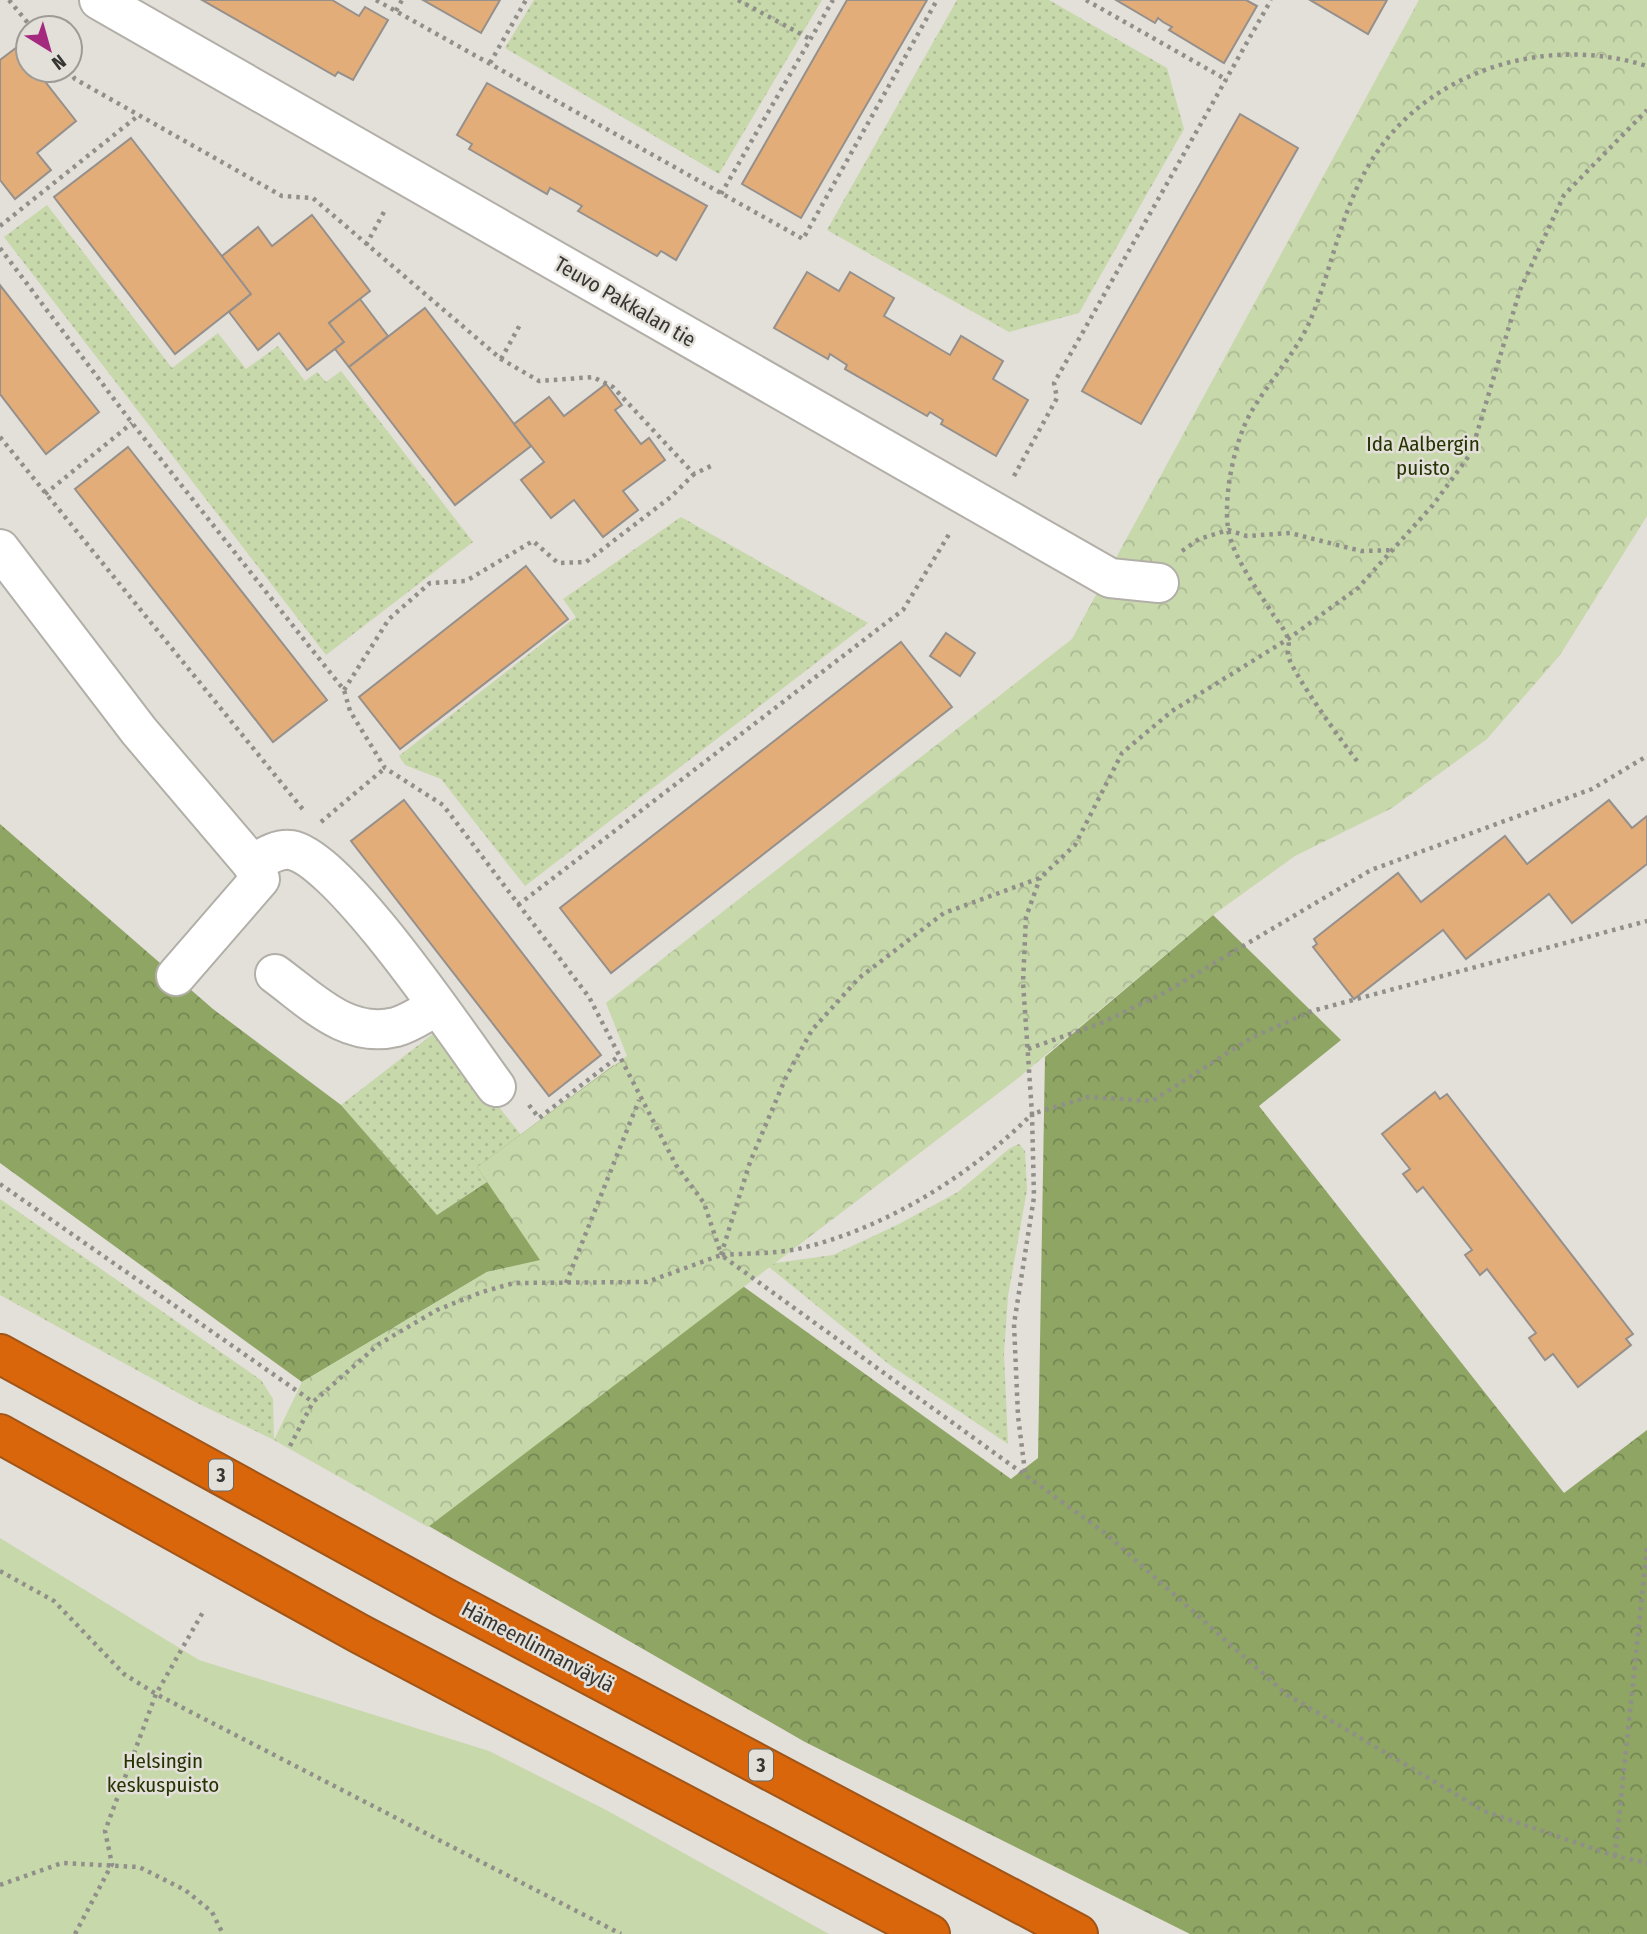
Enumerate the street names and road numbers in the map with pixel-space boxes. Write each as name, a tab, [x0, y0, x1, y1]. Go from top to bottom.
street label: Teuvo Pakkalan tie	[550, 251, 700, 353]
road number: 3	[209, 1460, 233, 1490]
street label: Hämeenlinnanväylä	[457, 1596, 619, 1698]
road number: 3	[749, 1750, 773, 1780]

